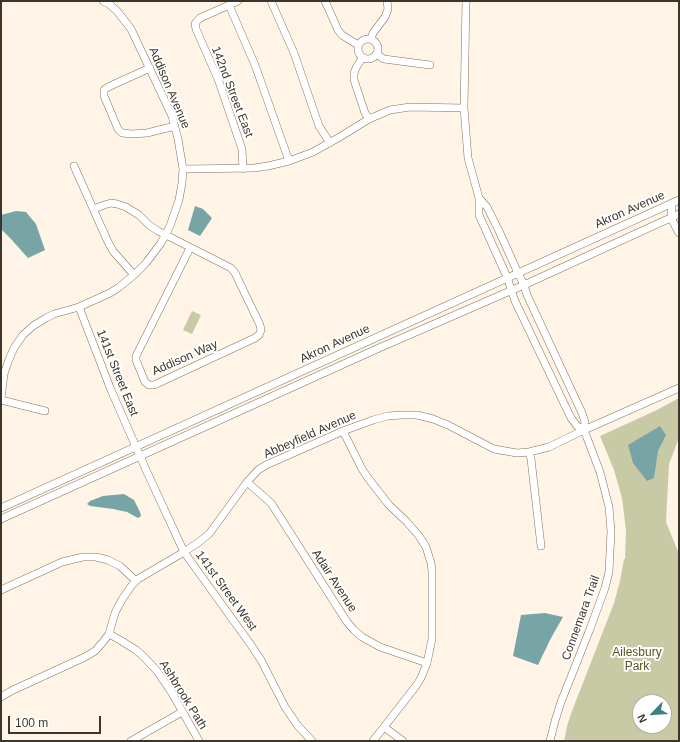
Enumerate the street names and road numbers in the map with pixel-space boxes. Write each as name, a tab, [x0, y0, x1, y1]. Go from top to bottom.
street label: Addison Avenue	[145, 45, 193, 131]
street label: 142nd Street East	[208, 45, 256, 139]
street label: Akron Avenue	[593, 188, 667, 232]
street label: Akron Avenue	[298, 322, 372, 366]
street label: 141st Street East	[93, 328, 141, 418]
street label: Addison Way	[150, 337, 220, 379]
street label: Abbeyfield Avenue	[261, 408, 359, 462]
street label: Adair Avenue	[308, 547, 360, 615]
street label: 141st Street West	[192, 548, 260, 634]
street label: Connemara Trail	[559, 574, 603, 662]
street label: Ashbrook Path	[156, 658, 210, 732]

